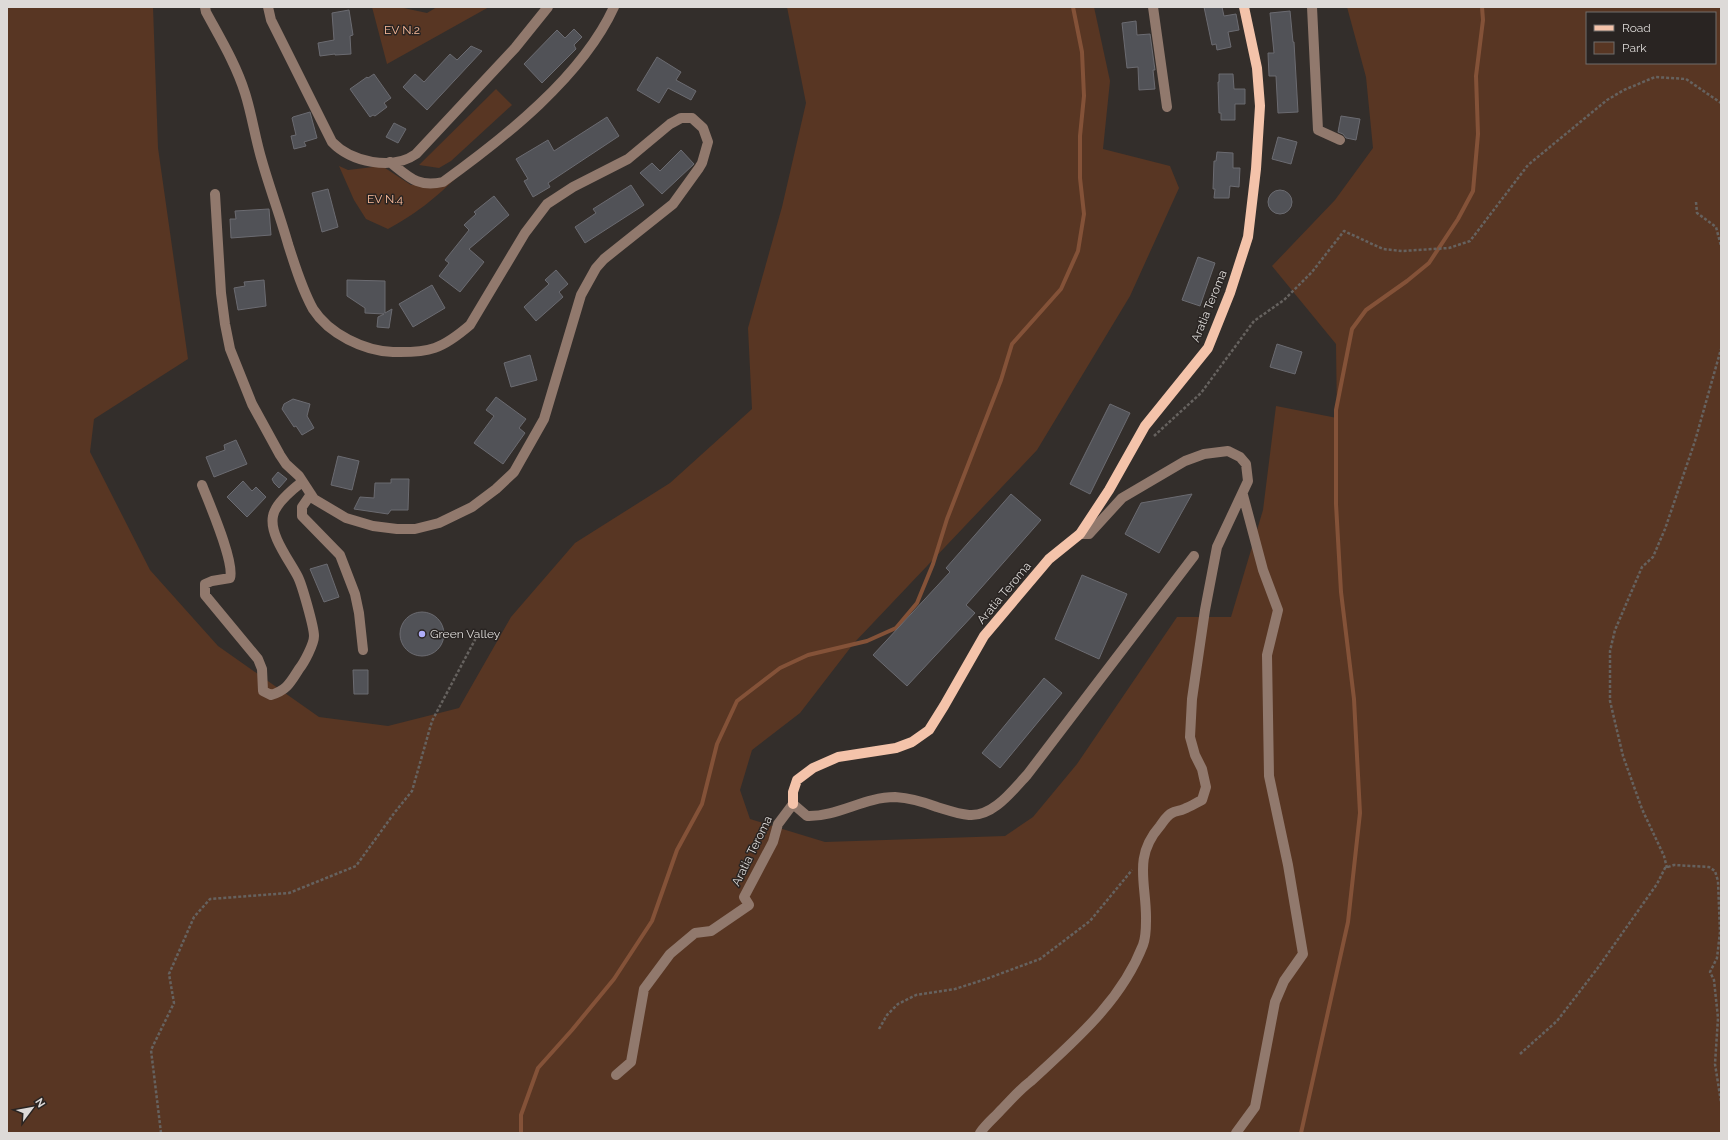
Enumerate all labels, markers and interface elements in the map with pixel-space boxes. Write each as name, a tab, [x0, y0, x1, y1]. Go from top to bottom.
legend	[1586, 12, 1716, 64]
text: Road	[1622, 21, 1651, 35]
park label: EV N.2	[384, 23, 420, 37]
text: Park	[1622, 41, 1647, 55]
park label: EV N.4	[367, 192, 404, 206]
street label: Aratia Teroma	[1188, 268, 1230, 344]
street label: Aratia Teroma	[974, 559, 1034, 627]
place label: Green Valley	[430, 627, 501, 641]
marker: Green Valley	[417, 629, 427, 639]
street label: Aratia Teroma	[729, 814, 775, 888]
north arrow	[12, 1088, 52, 1128]
text: N	[32, 1096, 48, 1110]

